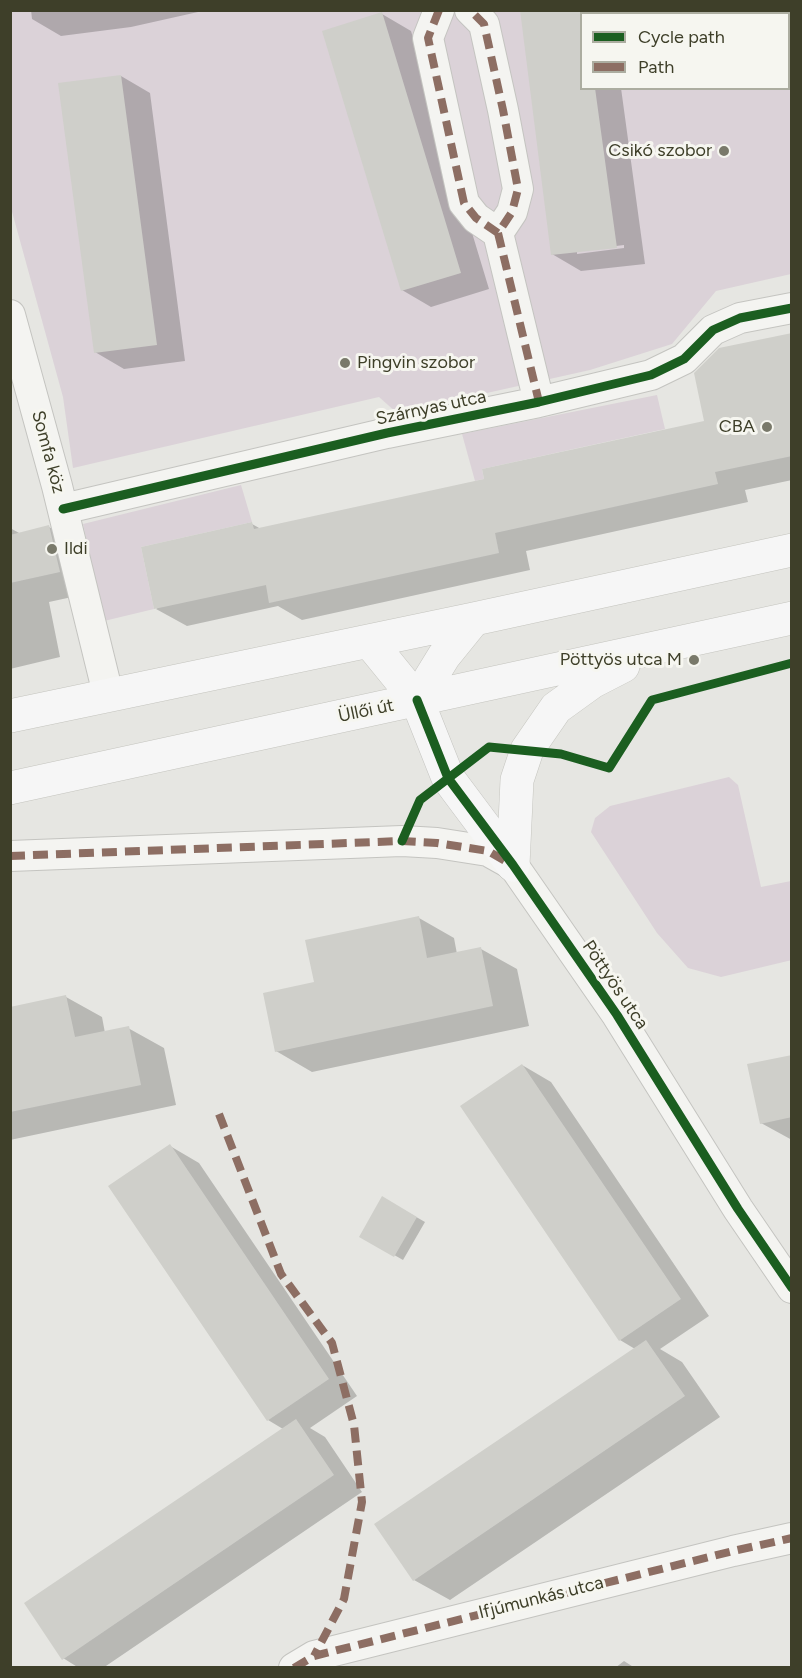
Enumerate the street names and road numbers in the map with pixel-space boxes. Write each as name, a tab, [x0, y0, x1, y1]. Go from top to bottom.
street label: Szárnyas utca	[374, 386, 488, 430]
street label: Somfa köz	[27, 408, 69, 496]
street label: Üllői út	[336, 695, 396, 727]
street label: Pöttyös utca	[577, 936, 653, 1034]
street label: Ifjúmunkás utca	[476, 1572, 606, 1624]

